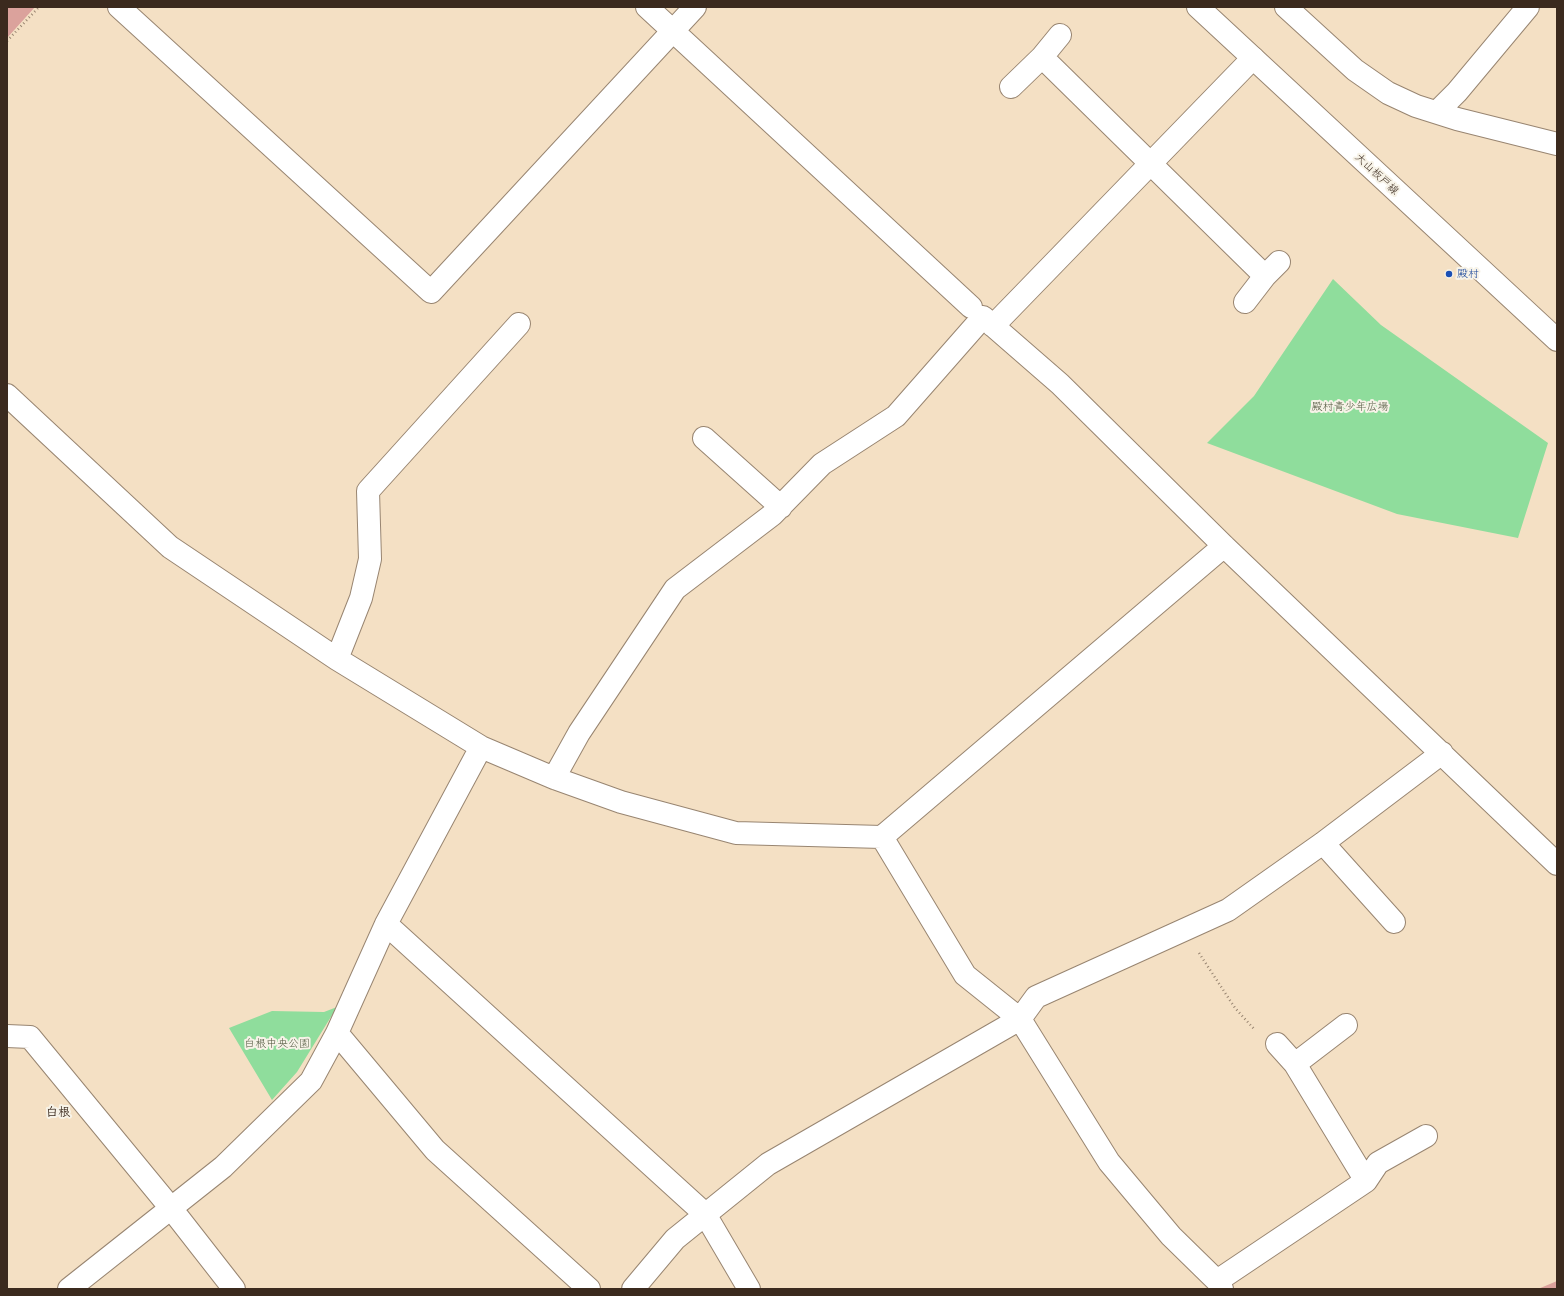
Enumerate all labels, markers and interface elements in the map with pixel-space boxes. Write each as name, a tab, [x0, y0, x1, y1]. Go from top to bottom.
street label: 大山板戸線	[1352, 150, 1402, 198]
place label: 殿村	[1457, 267, 1479, 281]
marker: 殿村	[1444, 269, 1454, 279]
park label: 殿村青少年広場	[1312, 400, 1388, 414]
park label: 白根中央公園	[244, 1037, 310, 1051]
district label: 白根	[46, 1105, 70, 1119]

